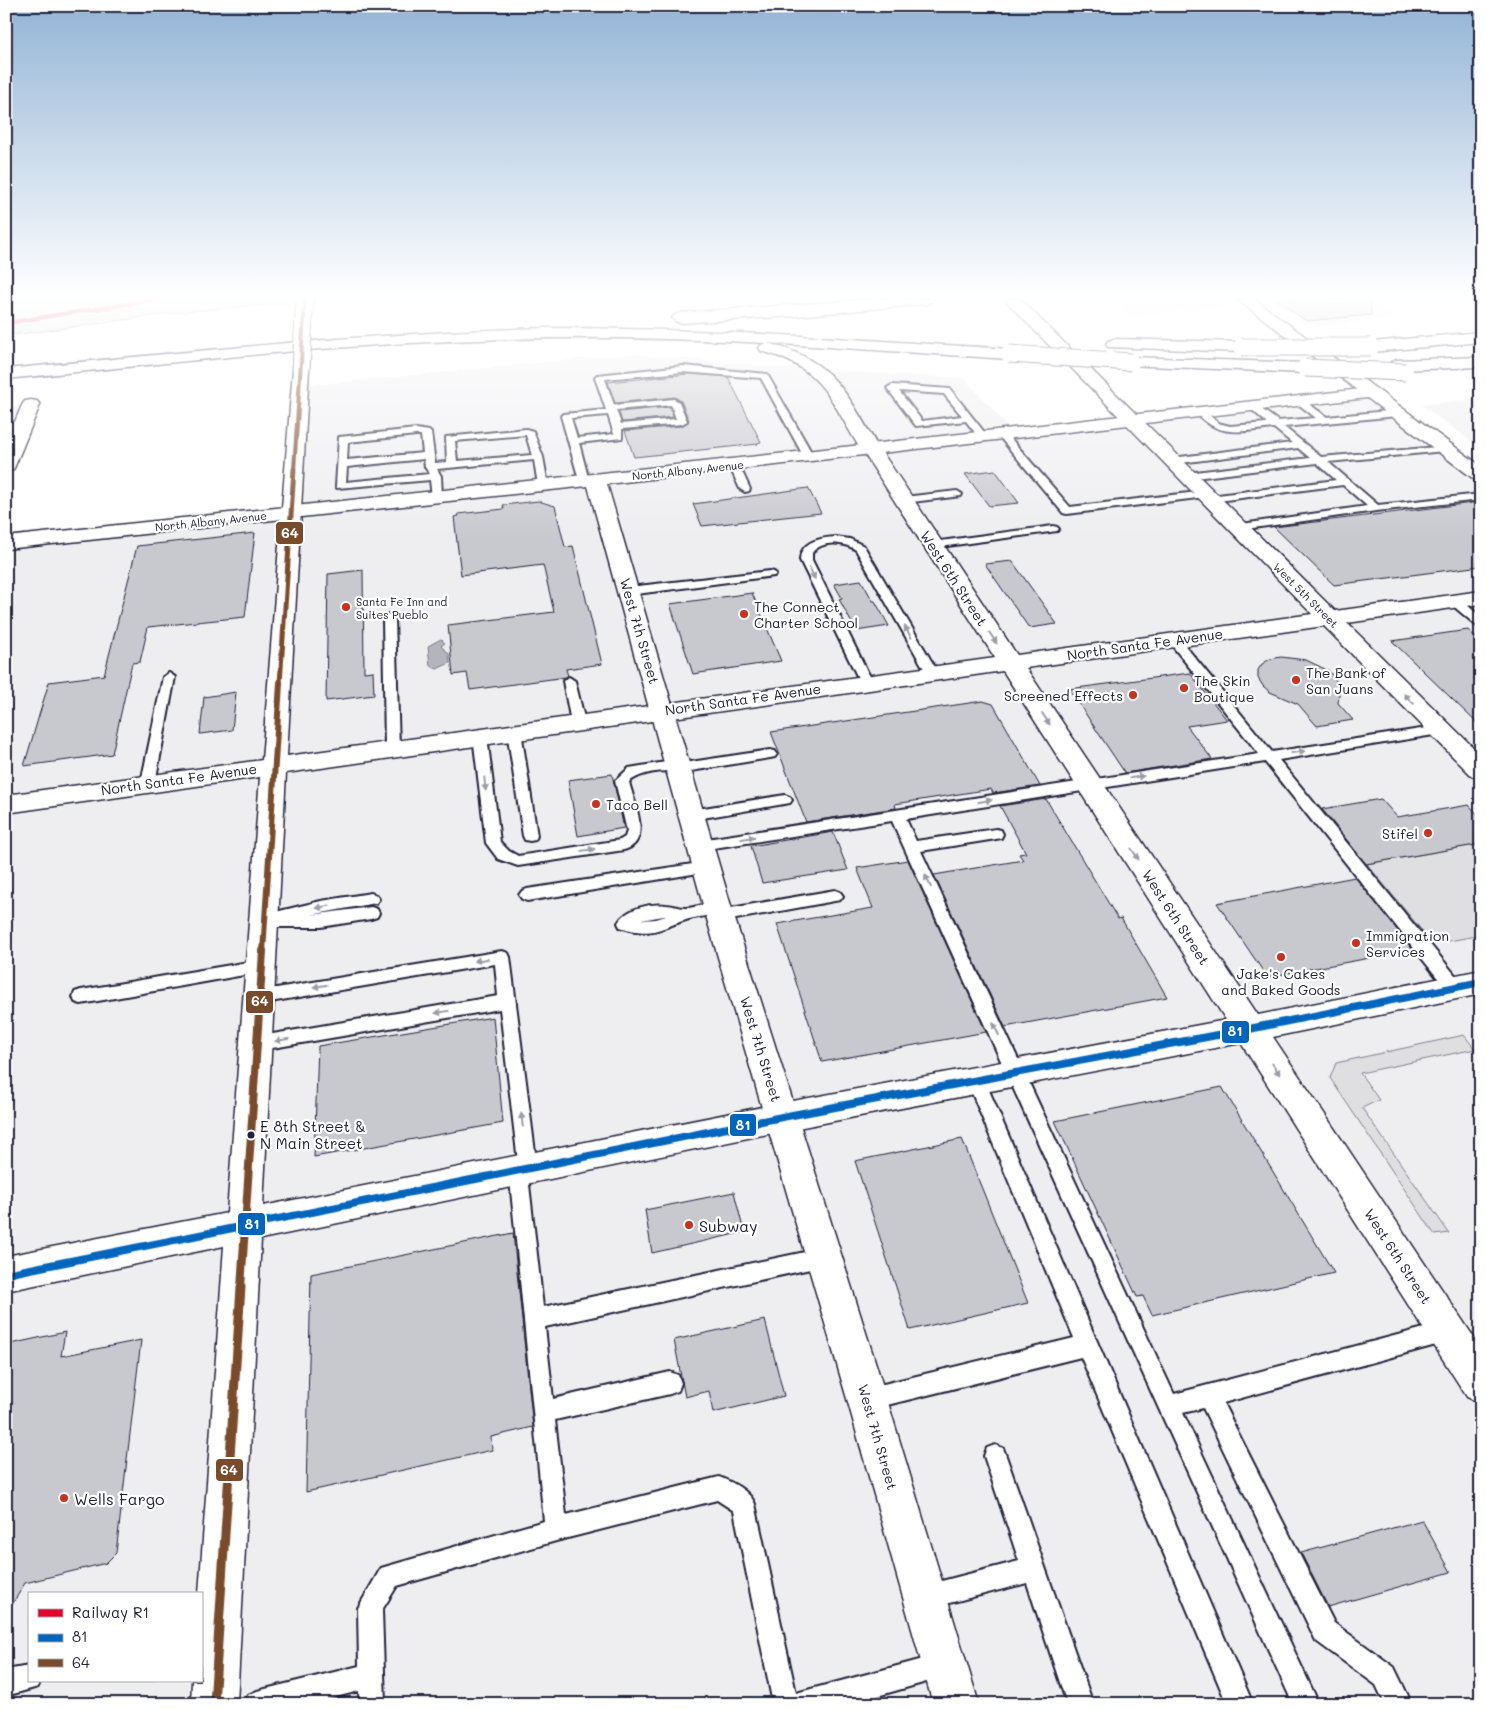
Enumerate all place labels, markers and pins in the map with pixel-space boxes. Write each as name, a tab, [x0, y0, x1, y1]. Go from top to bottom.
place label: Santa Fe Inn and Suites Pueblo	[356, 594, 447, 622]
place label: The Connect Charter School	[754, 597, 858, 632]
marker: Santa Fe Inn and Suites Pueblo	[340, 601, 352, 613]
marker: The Connect Charter School	[738, 608, 750, 620]
place label: The Bank of San Juans	[1306, 663, 1386, 698]
place label: The Skin Boutique	[1194, 671, 1254, 706]
marker: The Bank of San Juans	[1290, 674, 1302, 686]
marker: The Skin Boutique	[1178, 682, 1190, 694]
place label: Screened Effects	[1004, 686, 1123, 705]
marker: Screened Effects	[1127, 689, 1139, 701]
place label: Taco Bell	[606, 795, 668, 814]
marker: Taco Bell	[590, 798, 602, 810]
place label: Stifel	[1382, 824, 1418, 843]
marker: Stifel	[1422, 827, 1434, 839]
place label: Immigration Services	[1366, 926, 1449, 961]
marker: Immigration Services	[1350, 937, 1362, 949]
marker: Jake's Cakes and Baked Goods	[1275, 951, 1287, 963]
place label: Jake's Cakes and Baked Goods	[1221, 964, 1341, 999]
place label: E 8th Street & N Main Street	[260, 1116, 366, 1153]
marker: E 8th Street & N Main Street	[246, 1130, 256, 1140]
place label: Subway	[699, 1215, 758, 1236]
marker: Subway	[683, 1219, 695, 1231]
place label: Wells Fargo	[74, 1488, 165, 1509]
marker: Wells Fargo	[58, 1492, 70, 1504]

